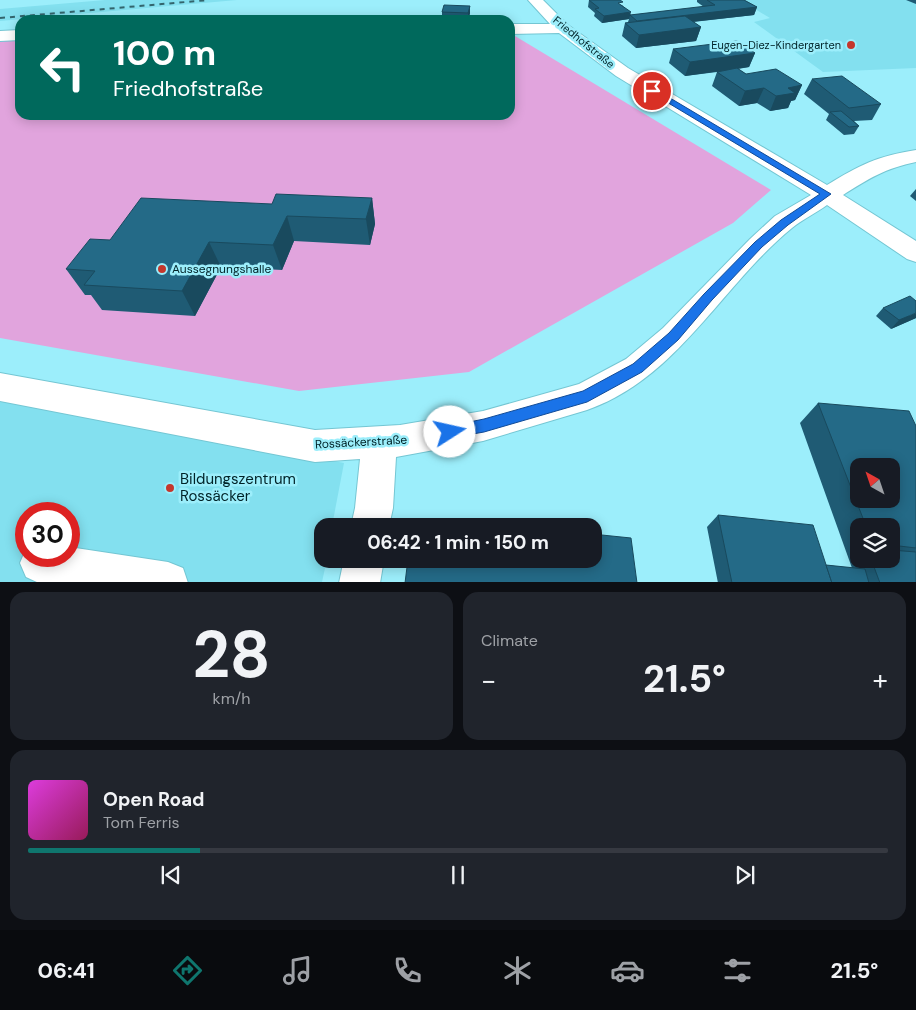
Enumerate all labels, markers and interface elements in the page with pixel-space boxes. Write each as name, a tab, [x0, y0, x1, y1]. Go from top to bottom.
street label: Friedhofstraße	[550, 13, 618, 71]
text: 100 m	[113, 30, 216, 76]
icon: left	[30, 35, 95, 100]
place label: Eugen-Diez-Kindergarten	[711, 38, 841, 52]
marker: Eugen-Diez-Kindergarten	[845, 39, 857, 51]
pin	[631, 70, 673, 112]
text: Friedhofstraße	[113, 74, 263, 103]
icon: arrive	[638, 77, 666, 105]
place label: Aussegnungshalle	[172, 261, 271, 277]
marker: Aussegnungshalle	[156, 263, 168, 275]
position arrow	[423, 405, 475, 457]
street label: Rossäckerstraße	[315, 432, 408, 452]
north arrow	[850, 458, 900, 508]
map controls	[850, 458, 900, 568]
place label: Bildungszentrum Rossäcker	[180, 469, 296, 506]
marker: Bildungszentrum Rossäcker	[164, 482, 176, 494]
speed limit sign: 30	[15, 502, 80, 567]
button: layers	[850, 518, 900, 568]
text: 06:42 · 1 min · 150 m	[367, 530, 549, 555]
text: 28	[192, 613, 271, 697]
text: Climate	[481, 630, 538, 651]
text: 21.5°	[643, 654, 726, 704]
text: −	[481, 662, 496, 699]
text: +	[873, 662, 888, 699]
text: km/h	[213, 688, 250, 709]
text: Open Road	[103, 787, 205, 812]
text: Tom Ferris	[103, 812, 180, 833]
icon: previous	[157, 861, 185, 889]
icon: pause	[444, 861, 472, 889]
icon: next	[731, 861, 759, 889]
icon: directions	[170, 953, 205, 988]
icon: music	[280, 953, 315, 988]
icon: phone	[390, 953, 425, 988]
icon: climate	[500, 953, 535, 988]
icon: car	[610, 953, 645, 988]
icon: filters	[720, 953, 755, 988]
text: 06:41	[38, 956, 95, 985]
text: 21.5°	[830, 956, 878, 985]

